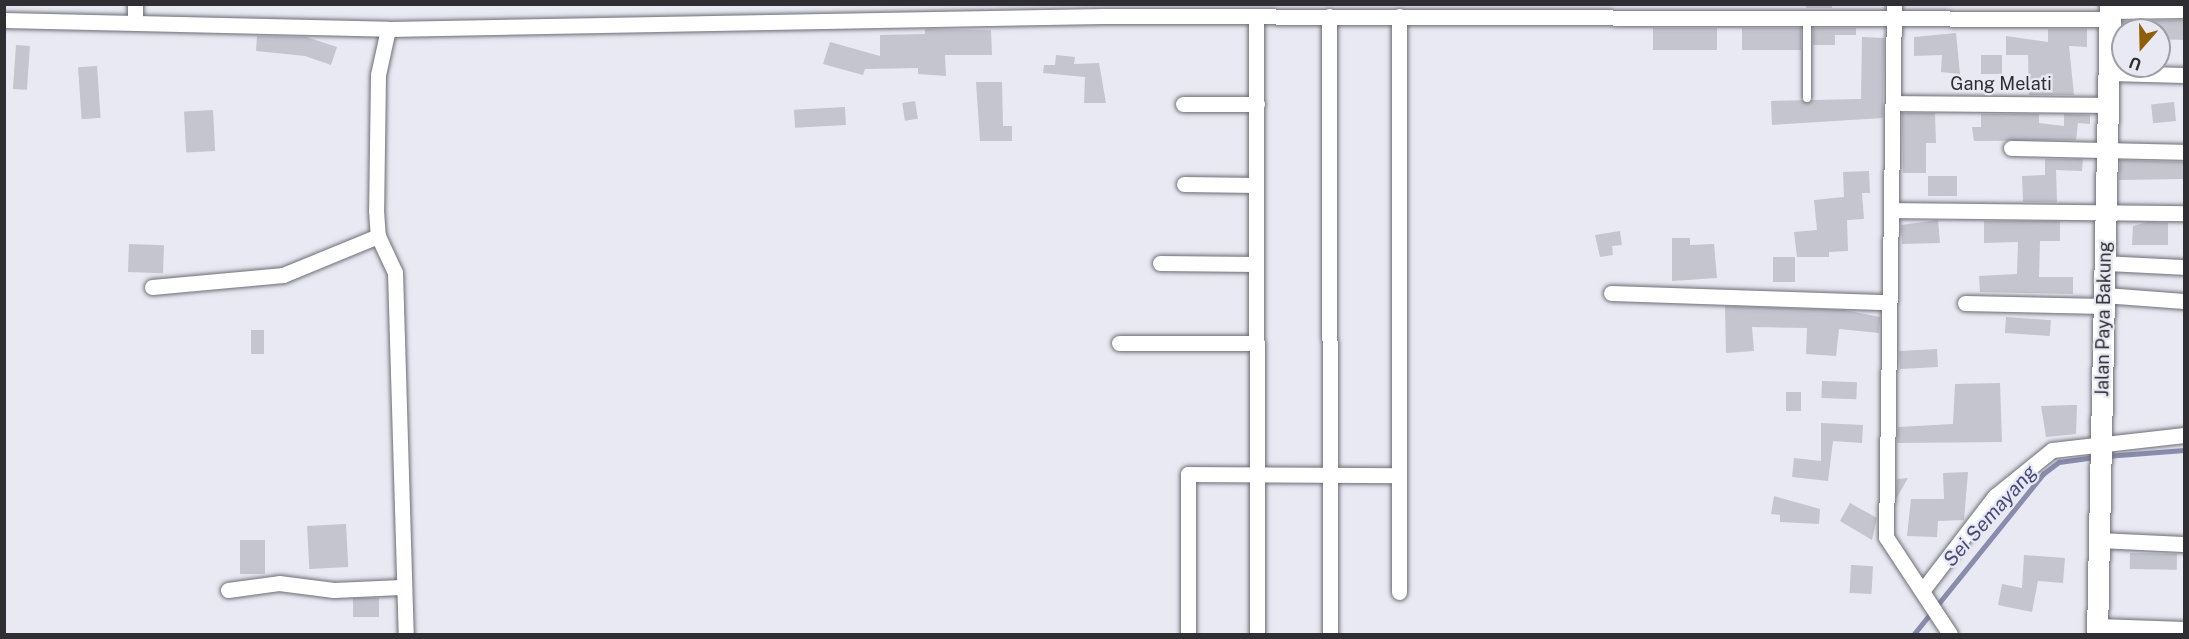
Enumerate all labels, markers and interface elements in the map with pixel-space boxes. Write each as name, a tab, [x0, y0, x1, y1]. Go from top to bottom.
north arrow	[2111, 18, 2171, 78]
text: U	[2127, 53, 2144, 74]
street label: Gang Melati	[1950, 73, 2052, 95]
street label: Jalan Paya Bakung	[2092, 241, 2116, 397]
water label: Sei Semayang	[1938, 460, 2042, 572]

